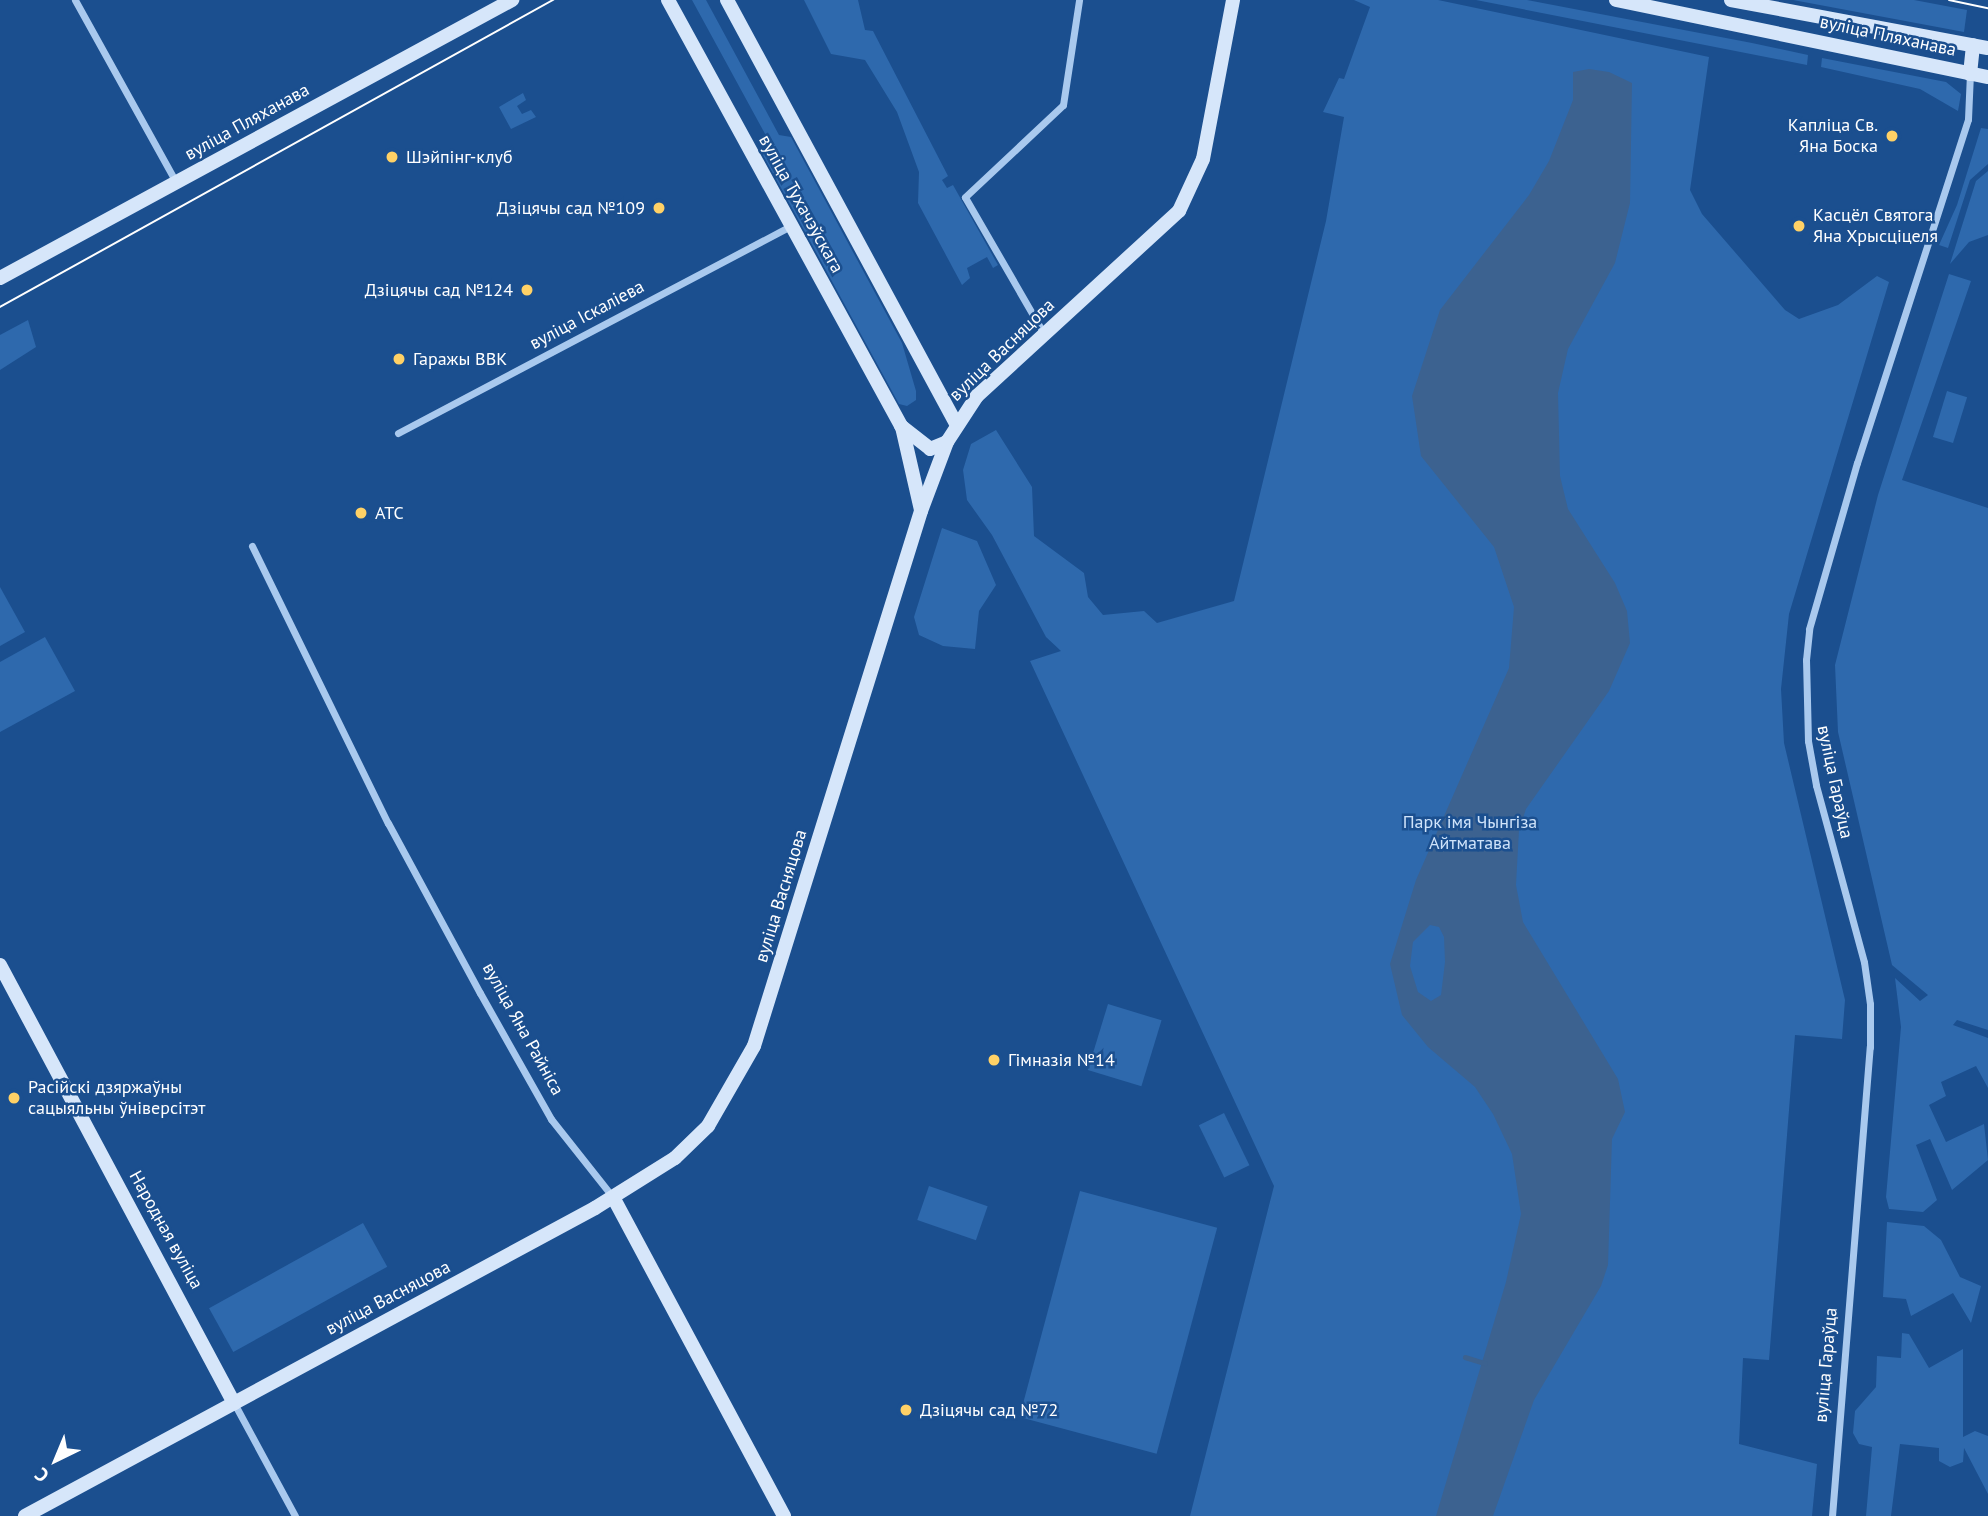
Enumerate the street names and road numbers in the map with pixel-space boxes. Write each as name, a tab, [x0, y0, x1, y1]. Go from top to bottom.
street label: вуліца Пляханава	[1818, 11, 1958, 61]
street label: вуліца Пляханава	[181, 79, 313, 165]
street label: вуліца Тухачэўскага	[754, 131, 848, 277]
street label: вуліца Іскаліева	[526, 276, 648, 354]
street label: вуліца Васняцова	[945, 294, 1059, 406]
street label: вуліца Гараўца	[1812, 723, 1858, 841]
street label: вуліца Васняцова	[751, 827, 811, 965]
street label: вуліца Яна Райніса	[478, 959, 568, 1099]
street label: Народная вуліца	[125, 1167, 207, 1293]
street label: вуліца Васняцова	[322, 1256, 454, 1340]
street label: вуліца Гараўца	[1810, 1307, 1842, 1423]

